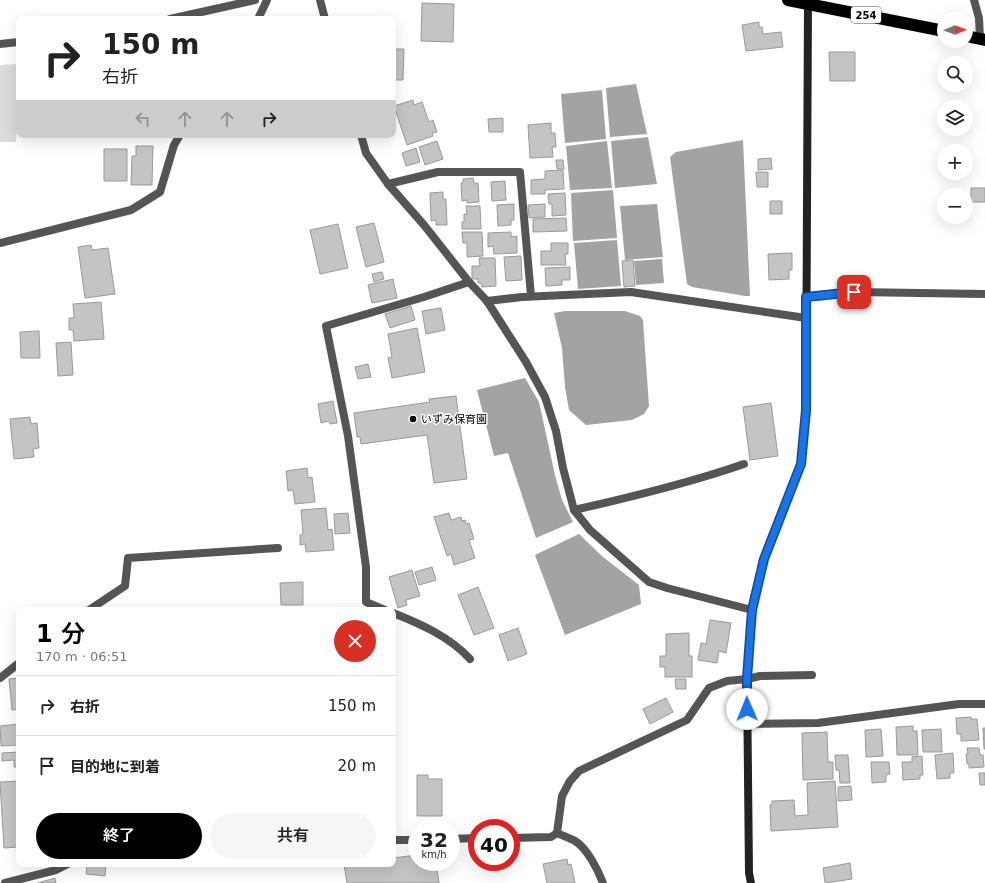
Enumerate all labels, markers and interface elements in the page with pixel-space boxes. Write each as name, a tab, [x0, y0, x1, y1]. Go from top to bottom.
road number: 254	[851, 7, 881, 23]
north arrow	[937, 12, 973, 48]
map controls	[937, 12, 973, 224]
text: 150 m	[102, 28, 199, 61]
icon: right	[36, 32, 88, 84]
button: search	[937, 56, 973, 92]
text: 右折	[102, 66, 138, 87]
button: layers	[937, 100, 973, 136]
icon: left	[132, 108, 154, 130]
icon: ahead	[174, 108, 196, 130]
icon: ahead	[216, 108, 238, 130]
icon: right	[258, 108, 280, 130]
button: +	[937, 144, 973, 180]
button: −	[937, 188, 973, 224]
pin	[837, 275, 871, 309]
icon: arrive	[843, 281, 865, 303]
place label: いずみ保育園	[421, 413, 487, 426]
marker: いずみ保育園	[408, 414, 418, 424]
text: 1 分	[36, 620, 85, 648]
button: close	[334, 620, 376, 662]
text: 170 m · 06:51	[36, 649, 127, 664]
position arrow	[726, 688, 768, 730]
icon: right	[36, 695, 58, 717]
text: 150 m	[328, 697, 376, 715]
text: 右折	[70, 698, 100, 716]
icon: arrive	[36, 755, 58, 777]
text: 20 m	[338, 757, 376, 775]
text: 目的地に到着	[70, 758, 160, 776]
button: 終了	[36, 813, 202, 859]
button: 共有	[210, 813, 376, 859]
speed limit sign: 40	[468, 819, 520, 871]
text: 32	[420, 828, 448, 852]
text: km/h	[421, 849, 447, 860]

